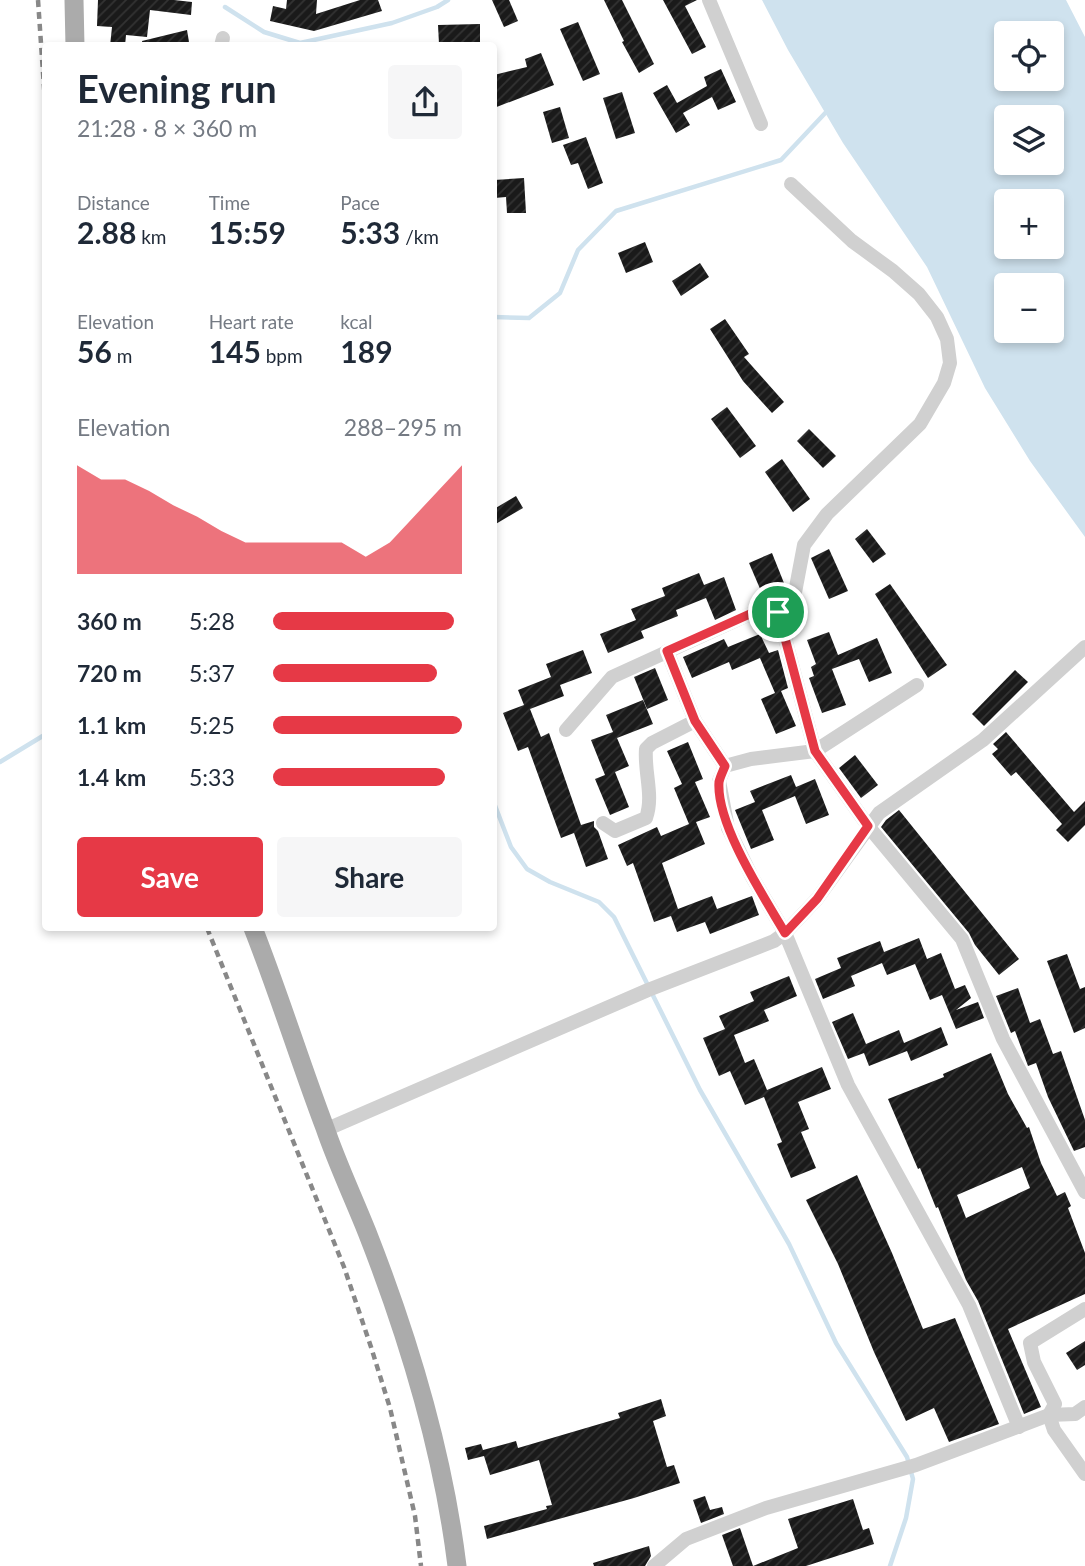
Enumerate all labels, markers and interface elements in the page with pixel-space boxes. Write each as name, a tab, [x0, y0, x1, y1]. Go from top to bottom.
map controls	[994, 21, 1064, 343]
button: locate	[994, 21, 1064, 91]
text: Evening run	[77, 65, 277, 111]
button: share	[388, 65, 462, 139]
button: layers	[994, 105, 1064, 175]
text: 21:28 · 8 × 360 m	[77, 114, 257, 142]
button: +	[994, 189, 1064, 259]
text: Distance	[77, 191, 150, 214]
text: Time	[209, 191, 250, 214]
text: Pace	[340, 191, 380, 214]
text: 2.88	[77, 214, 136, 250]
text: 15:59	[209, 214, 286, 250]
text: 5:33	[340, 214, 400, 250]
text: km	[136, 225, 166, 248]
text: /km	[400, 225, 439, 248]
button: −	[994, 273, 1064, 343]
text: Elevation	[77, 310, 154, 333]
text: Heart rate	[209, 310, 294, 333]
text: kcal	[340, 310, 372, 333]
text: 56	[77, 333, 112, 369]
text: 145	[209, 333, 261, 369]
text: 189	[340, 333, 393, 369]
text: m	[112, 344, 132, 367]
text: bpm	[261, 344, 303, 367]
text: Elevation	[77, 413, 170, 441]
text: 288–295 m	[344, 413, 462, 441]
pin	[748, 582, 808, 642]
icon: arrive	[759, 593, 797, 631]
text: 360 m	[77, 607, 142, 635]
text: 5:28	[189, 607, 235, 635]
text: 720 m	[77, 659, 142, 687]
text: 5:37	[189, 659, 235, 687]
text: 1.1 km	[77, 711, 146, 739]
text: 5:25	[189, 711, 235, 739]
text: 1.4 km	[77, 763, 146, 791]
text: 5:33	[189, 763, 235, 791]
button: Save	[77, 837, 263, 917]
button: Share	[277, 837, 462, 917]

